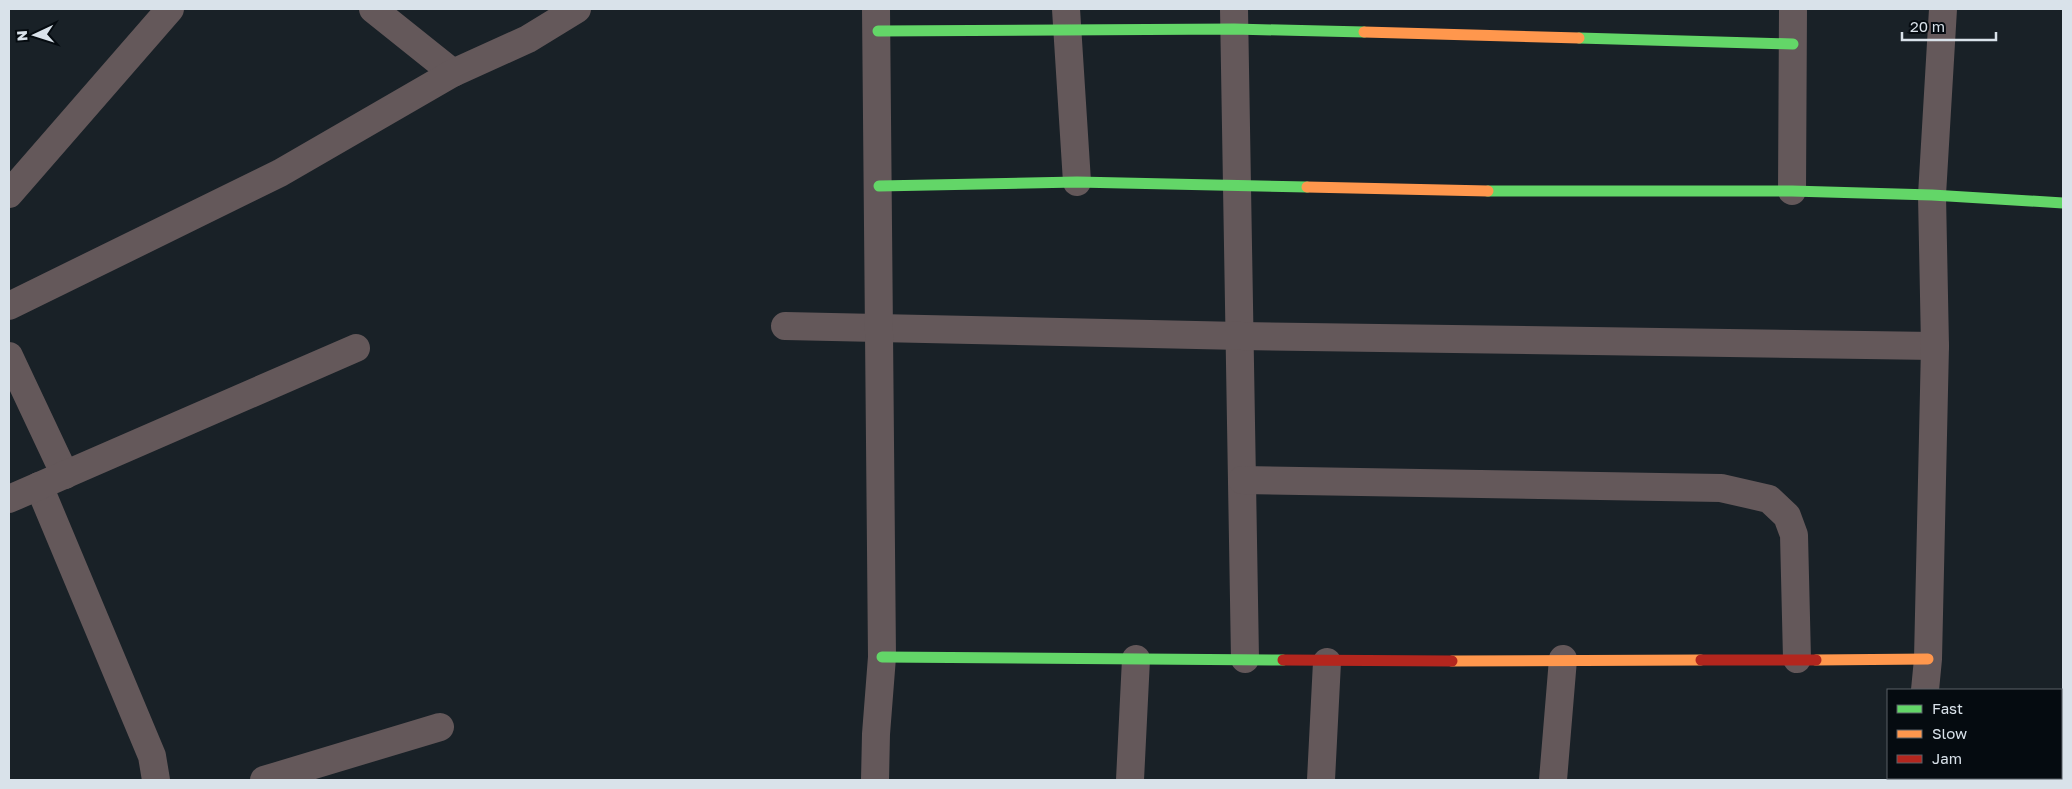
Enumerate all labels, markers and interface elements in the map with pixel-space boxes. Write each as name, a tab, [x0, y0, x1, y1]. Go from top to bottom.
north arrow	[10, 10, 60, 60]
scale bar	[1902, 10, 1996, 42]
text: 20 m	[1910, 17, 1945, 35]
text: N	[13, 30, 30, 42]
legend	[1887, 689, 2062, 779]
text: Fast	[1932, 699, 1963, 717]
text: Slow	[1932, 724, 1967, 742]
text: Jam	[1932, 749, 1962, 767]

